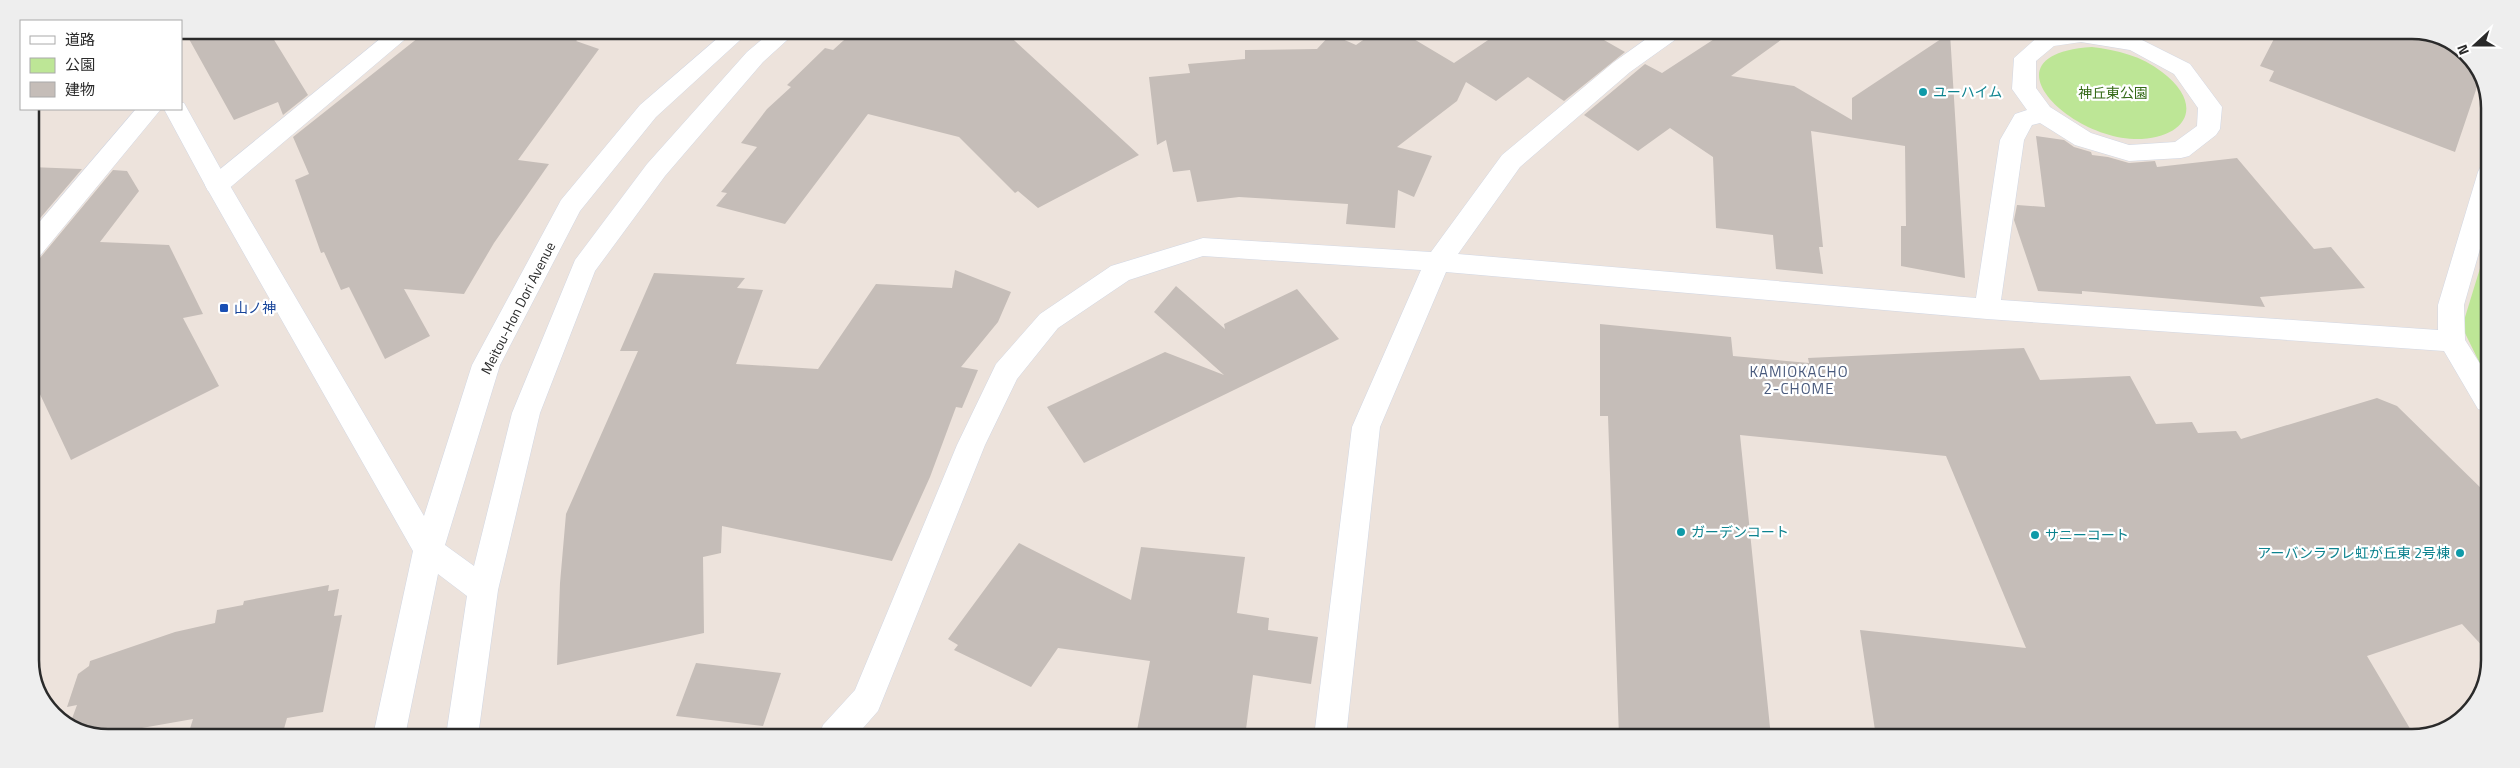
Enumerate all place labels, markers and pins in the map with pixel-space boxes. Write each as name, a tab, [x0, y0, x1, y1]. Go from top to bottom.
place label: ユーハイム	[1933, 81, 2002, 102]
marker: ユーハイム	[1917, 86, 1929, 98]
place label: 山ノ神	[234, 297, 276, 318]
marker: 山ノ神	[218, 302, 230, 314]
place label: ガーデンコート	[1691, 521, 1789, 542]
place label: サニーコート	[2045, 524, 2129, 545]
marker: ガーデンコート	[1675, 526, 1687, 538]
marker: サニーコート	[2029, 529, 2041, 541]
place label: アーバンラフレ虹が丘東 2号棟	[2257, 542, 2450, 563]
marker: アーバンラフレ虹が丘東 2号棟	[2454, 547, 2466, 559]

